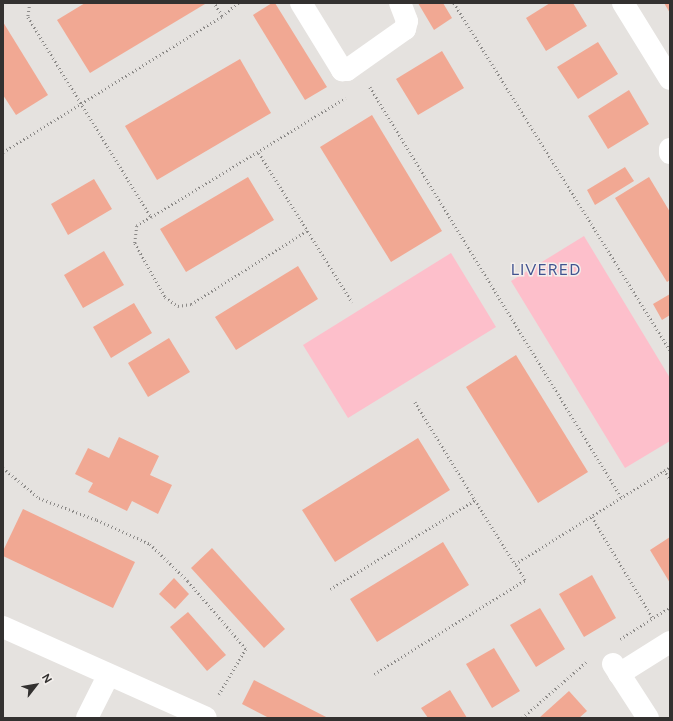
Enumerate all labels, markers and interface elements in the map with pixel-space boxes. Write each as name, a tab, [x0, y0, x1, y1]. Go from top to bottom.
district label: LIVERED	[511, 260, 581, 280]
north arrow	[16, 665, 56, 705]
text: N	[39, 672, 54, 686]

